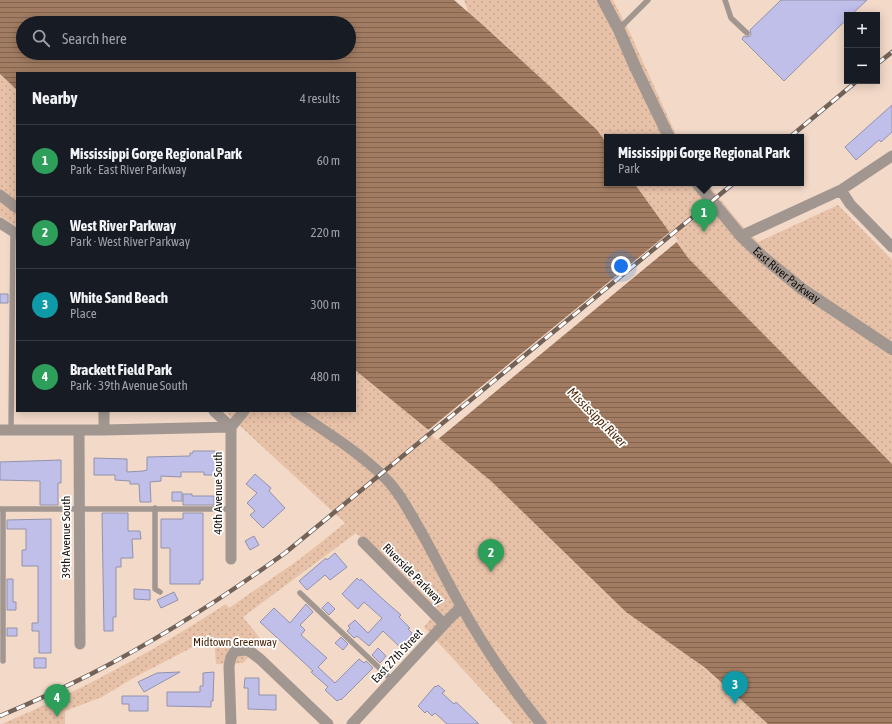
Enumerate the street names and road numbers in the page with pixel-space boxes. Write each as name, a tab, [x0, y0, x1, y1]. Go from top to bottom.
street label: East River Parkway	[750, 244, 823, 306]
street label: 40th Avenue South	[211, 452, 225, 534]
street label: 39th Avenue South	[59, 496, 73, 578]
street label: Riverside Parkway	[380, 541, 446, 607]
street label: East 27th Street	[369, 626, 426, 686]

